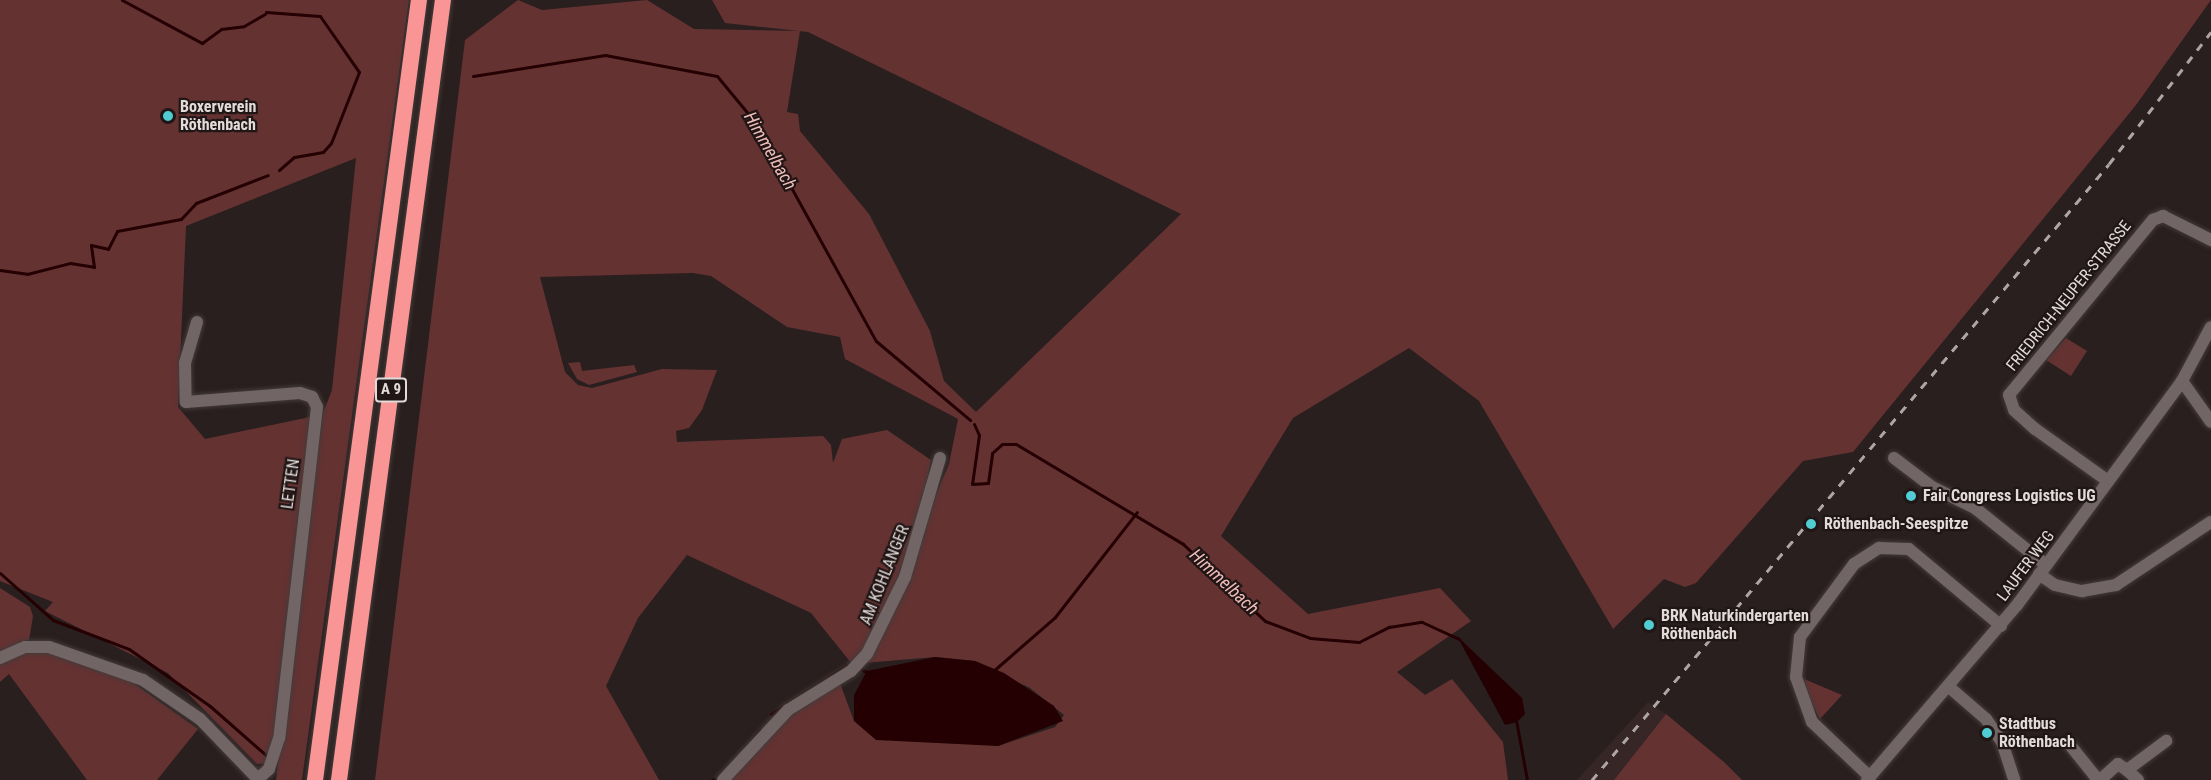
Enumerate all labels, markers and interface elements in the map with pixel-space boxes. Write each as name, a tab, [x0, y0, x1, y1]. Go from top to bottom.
place label: Boxerverein Röthenbach	[180, 97, 256, 135]
water label: Himmelbach	[739, 108, 801, 194]
marker: Boxerverein Röthenbach	[161, 109, 175, 123]
street label: FRIEDRICH-NEUPER-STRASSE	[2002, 217, 2136, 375]
road number: A 9	[374, 378, 408, 402]
street label: LETTEN	[278, 458, 304, 510]
place label: Fair Congress Logistics UG	[1923, 486, 2096, 506]
marker: Fair Congress Logistics UG	[1904, 489, 1918, 503]
place label: Röthenbach-Seespitze	[1824, 514, 1968, 534]
marker: Röthenbach-Seespitze	[1802, 515, 1820, 533]
street label: AM KOHLANGER	[856, 522, 914, 628]
street label: LAUFER WEG	[1993, 527, 2059, 605]
water label: Himmelbach	[1185, 545, 1263, 619]
place label: BRK Naturkindergarten Röthenbach	[1661, 606, 1809, 644]
marker: BRK Naturkindergarten Röthenbach	[1642, 618, 1656, 632]
place label: Stadtbus Röthenbach	[1999, 714, 2075, 752]
marker: Stadtbus Röthenbach	[1980, 726, 1994, 740]

